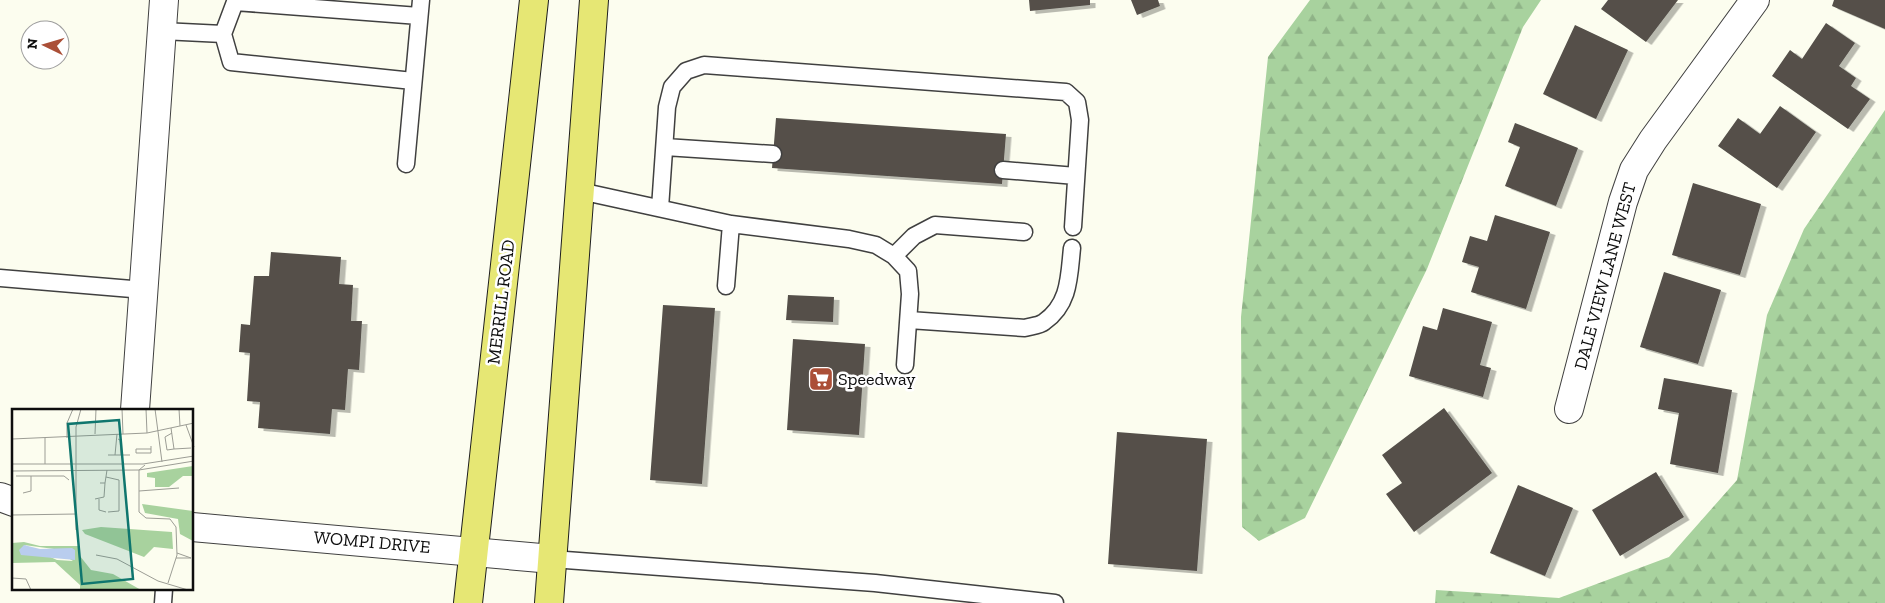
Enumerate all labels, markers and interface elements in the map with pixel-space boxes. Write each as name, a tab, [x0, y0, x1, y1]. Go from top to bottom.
north arrow	[20, 20, 70, 70]
text: N	[24, 38, 42, 50]
street label: DALE VIEW LANE WEST	[1569, 180, 1641, 372]
street label: MERRILL ROAD	[482, 238, 520, 366]
supermarket icon: Speedway	[808, 366, 834, 392]
place label: Speedway	[838, 368, 916, 390]
inset map	[12, 409, 194, 590]
street label: WOMPI DRIVE	[313, 526, 431, 558]

